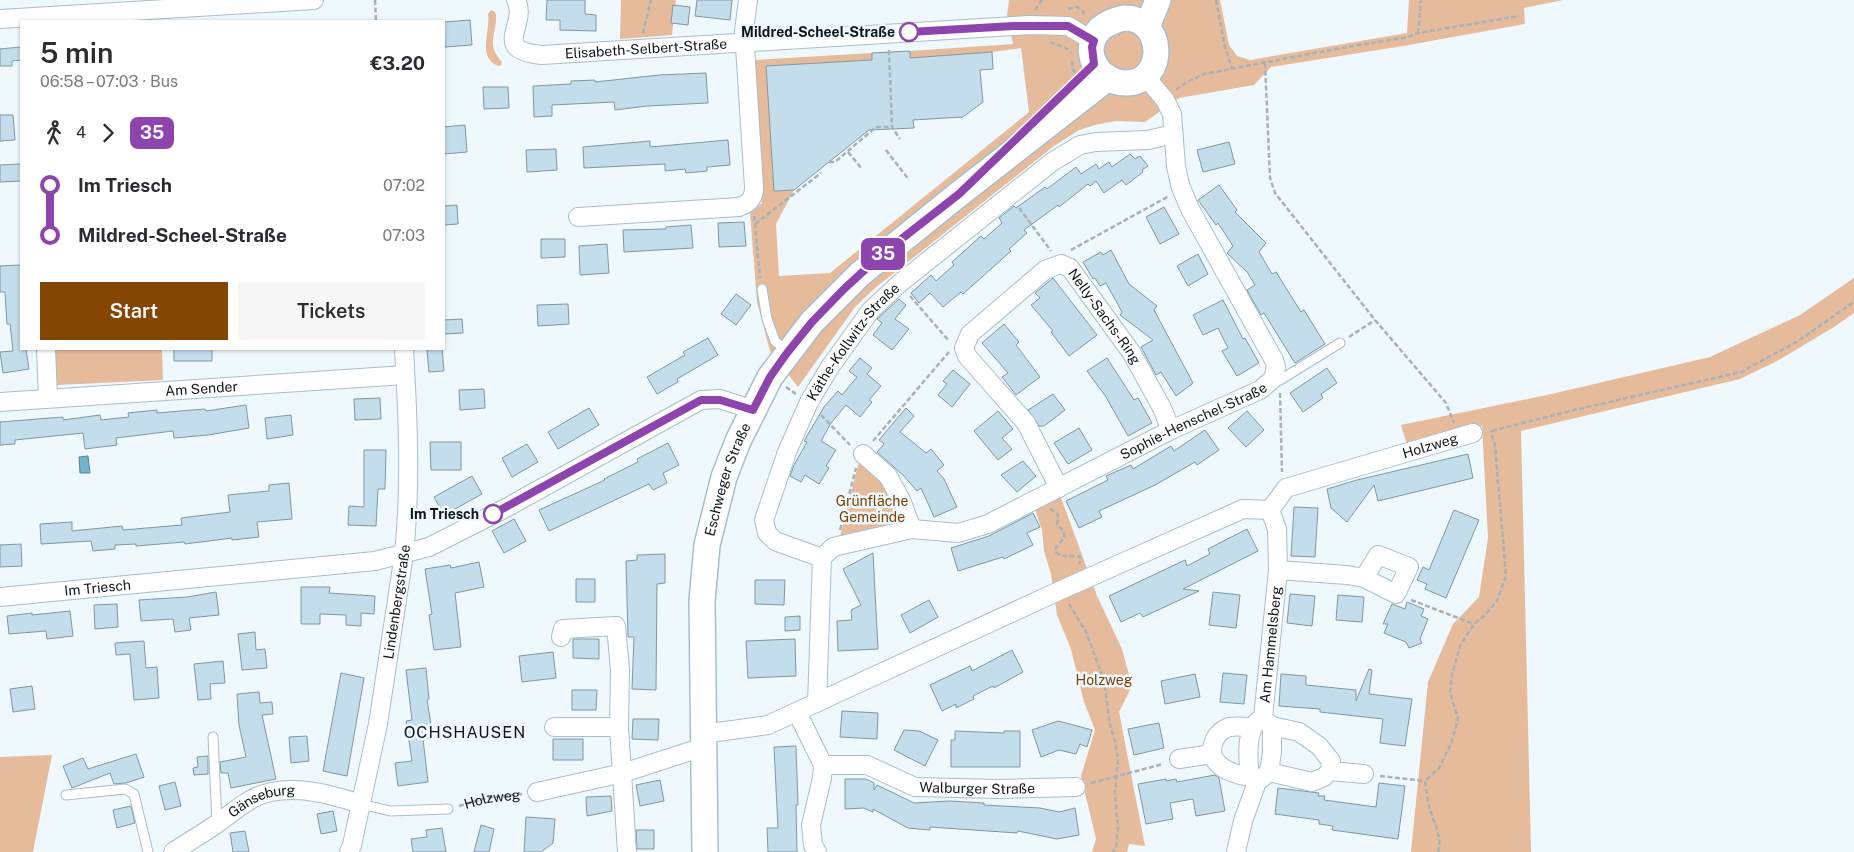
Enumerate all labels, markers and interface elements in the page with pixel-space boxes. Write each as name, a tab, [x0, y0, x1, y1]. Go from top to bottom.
marker: Mildred-Scheel-Straße	[899, 22, 919, 42]
place label: Mildred-Scheel-Straße	[741, 24, 895, 40]
text: 5 min	[40, 36, 113, 69]
street label: Elisabeth-Selbert-Straße	[564, 36, 728, 62]
text: €3.20	[370, 52, 425, 74]
text: 06:58 – 07:03 · Bus	[40, 72, 178, 91]
icon: walk	[40, 119, 68, 147]
icon: forward	[94, 119, 122, 147]
text: 35	[140, 122, 164, 143]
text: 4	[76, 123, 86, 142]
text: Im Triesch	[78, 174, 172, 196]
text: 07:02	[383, 176, 425, 195]
text: Mildred-Scheel-Straße	[78, 224, 287, 246]
text: 07:03	[383, 226, 425, 245]
line badge: 35	[860, 238, 906, 270]
text: 35	[871, 243, 895, 264]
street label: Nelly-Sachs-Ring	[1065, 265, 1144, 367]
street label: Käthe-Kollwitz-Straße	[804, 280, 903, 403]
button: Start	[40, 282, 228, 340]
button: Tickets	[238, 282, 425, 340]
street label: Am Sender	[165, 378, 238, 399]
street label: Sophie-Henschel-Straße	[1117, 379, 1270, 463]
street label: Eschweger Straße	[702, 420, 754, 538]
street label: Holzweg	[1401, 430, 1460, 461]
park label: Grünfläche Gemeinde	[836, 493, 908, 525]
marker: Im Triesch	[483, 504, 503, 524]
place label: Im Triesch	[410, 506, 479, 522]
street label: Lindenbergstraße	[380, 544, 413, 660]
street label: Im Triesch	[63, 576, 132, 599]
street label: Am Hammelsberg	[1257, 585, 1284, 704]
park label: Holzweg	[1076, 672, 1133, 688]
district label: OCHSHAUSEN	[404, 723, 526, 742]
street label: Walburger Straße	[919, 779, 1035, 797]
street label: Gänseburg	[225, 782, 296, 821]
street label: Holzweg	[462, 786, 521, 812]

